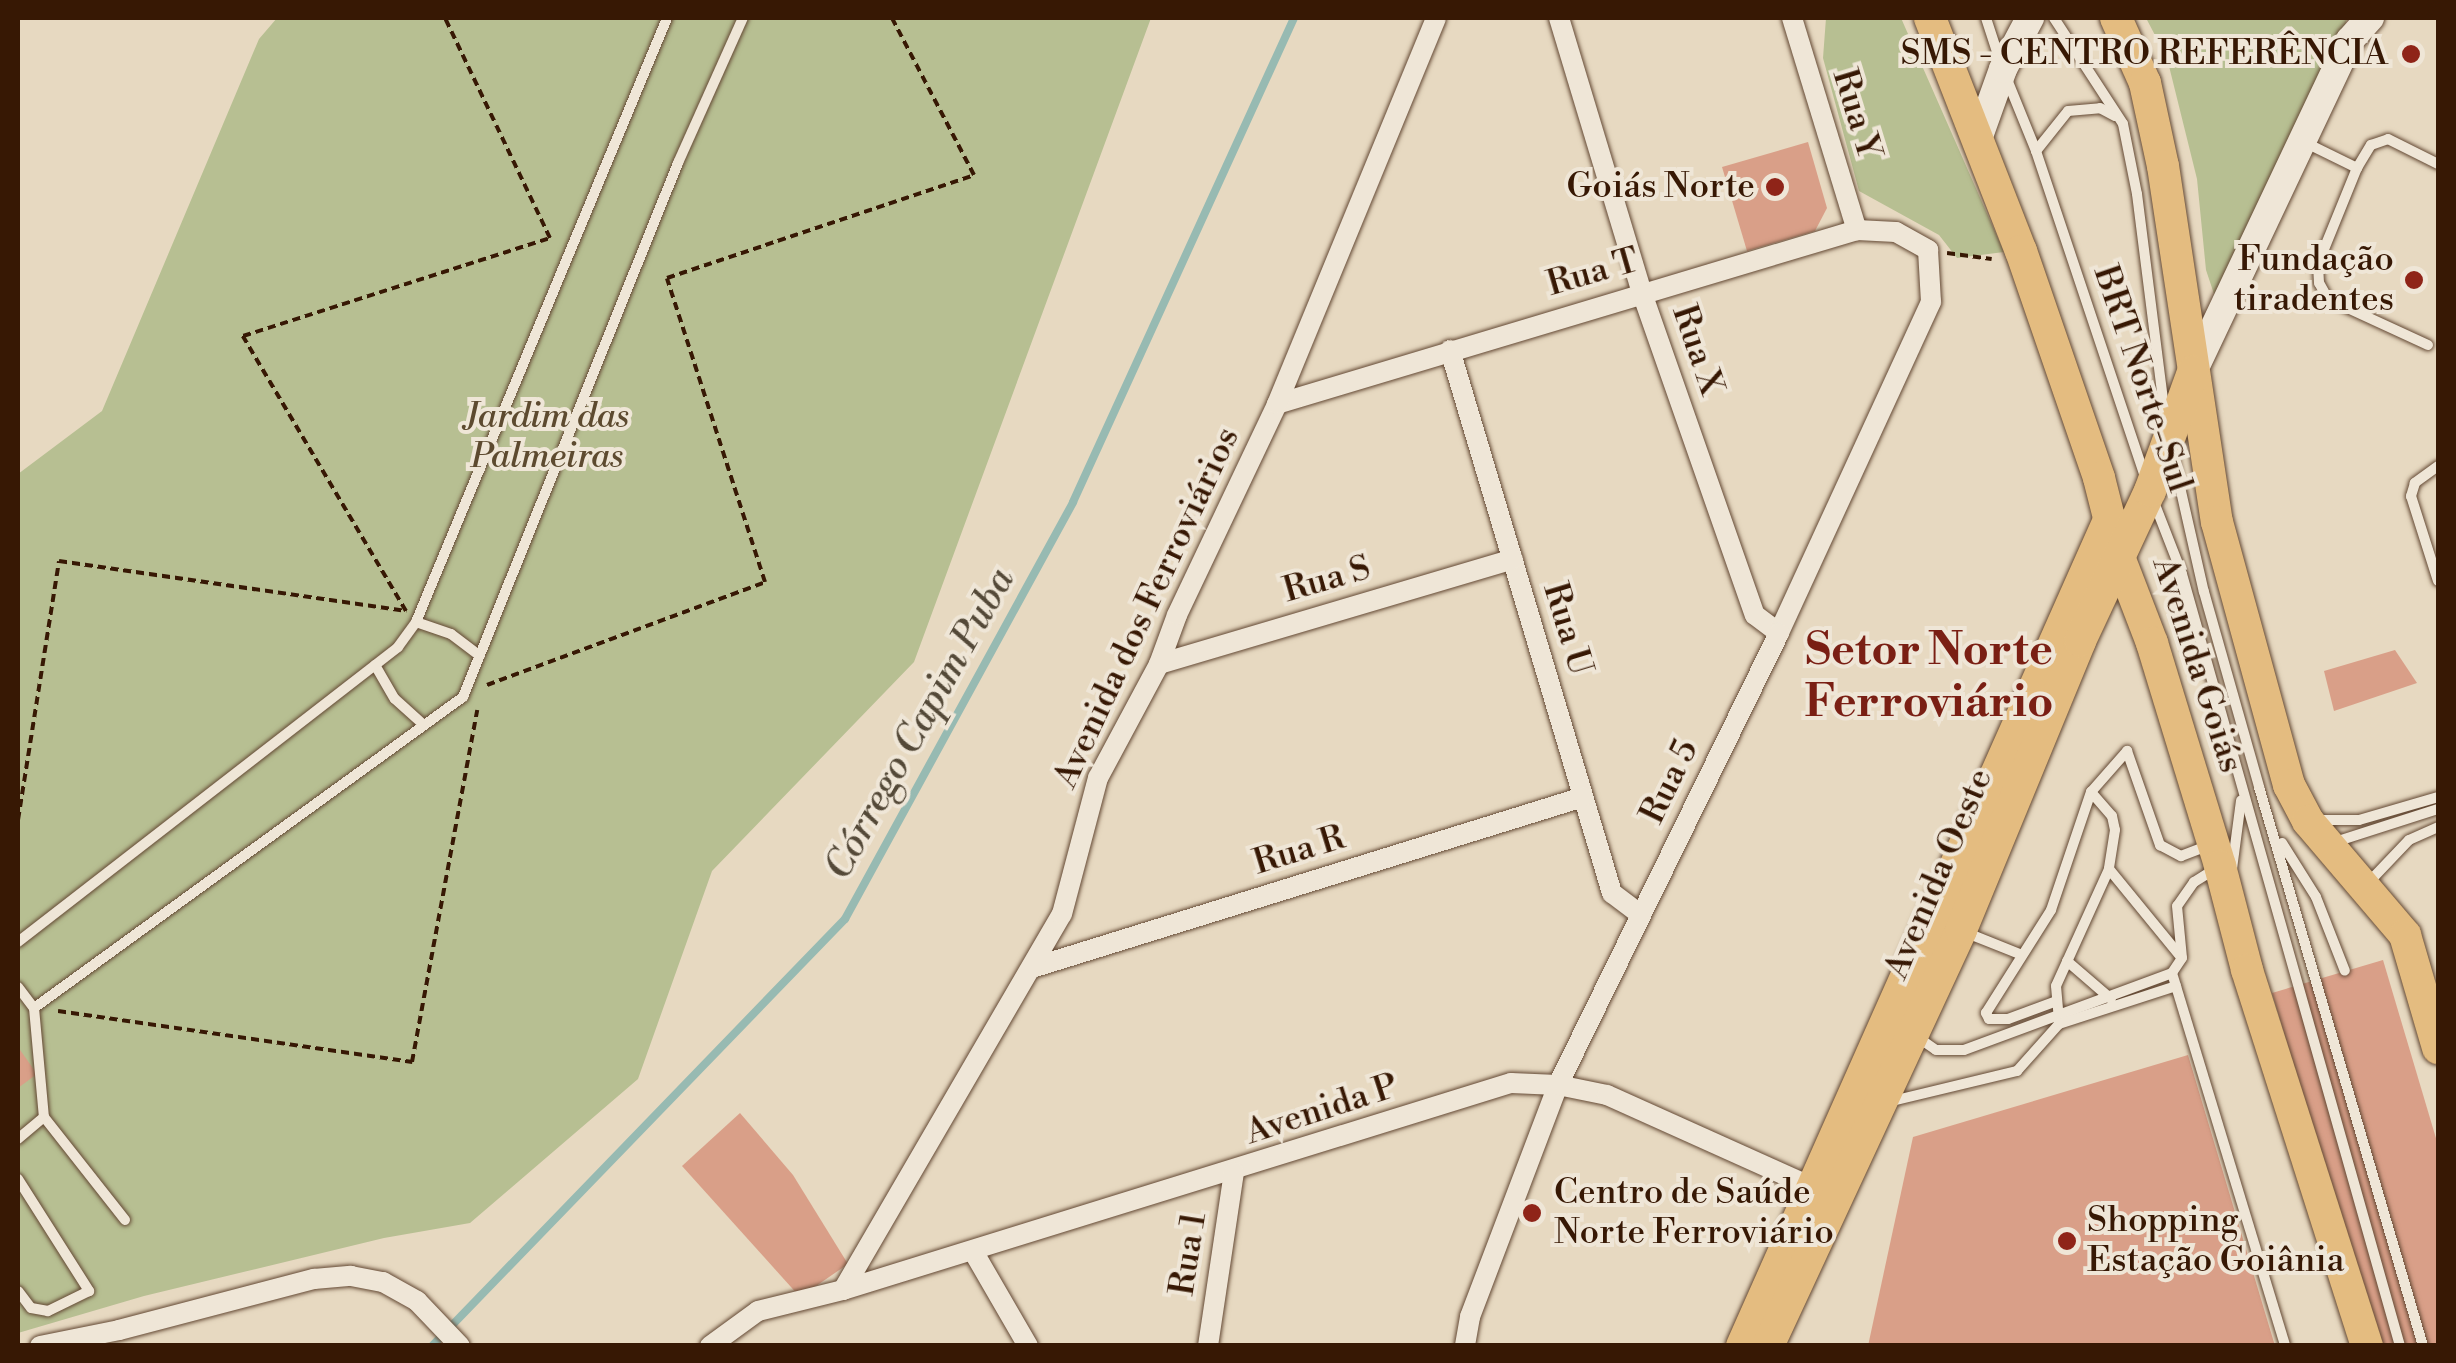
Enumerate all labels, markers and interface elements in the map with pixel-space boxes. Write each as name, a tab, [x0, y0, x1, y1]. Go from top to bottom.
place label: SMS - CENTRO REFERÊNCIA	[1900, 33, 2388, 75]
marker: SMS - CENTRO REFERÊNCIA	[2398, 41, 2424, 67]
street label: Rua Y	[1822, 64, 1890, 164]
place label: Goiás Norte	[1567, 166, 1755, 208]
marker: Goiás Norte	[1764, 176, 1786, 198]
place label: Fundação tiradentes	[2234, 239, 2394, 321]
street label: Rua T	[1542, 240, 1644, 306]
street label: BRT Norte-Sul	[2084, 260, 2200, 498]
marker: Fundação tiradentes	[2403, 269, 2425, 291]
street label: Rua X	[1662, 299, 1732, 401]
park label: Jardim das Palmeiras	[465, 396, 629, 478]
street label: Avenida dos Ferroviários	[1045, 421, 1249, 795]
street label: Rua S	[1278, 548, 1376, 612]
street label: Avenida Goiás	[2142, 552, 2252, 778]
water label: Córrego Capim Puba	[815, 560, 1025, 888]
street label: Rua U	[1533, 578, 1601, 680]
district label: Setor Norte Ferroviário	[1805, 624, 2053, 730]
street label: Rua 5	[1632, 733, 1708, 831]
street label: Avenida Oeste	[1876, 762, 2002, 986]
street label: Rua R	[1248, 817, 1350, 885]
street label: Avenida P	[1240, 1066, 1404, 1154]
place label: Centro de Saúde Norte Ferroviário	[1554, 1172, 1834, 1254]
marker: Centro de Saúde Norte Ferroviário	[1519, 1200, 1545, 1226]
place label: Shopping Estação Goiânia	[2087, 1200, 2345, 1282]
street label: Rua 1	[1162, 1209, 1216, 1299]
marker: Shopping Estação Goiânia	[2056, 1230, 2078, 1252]

